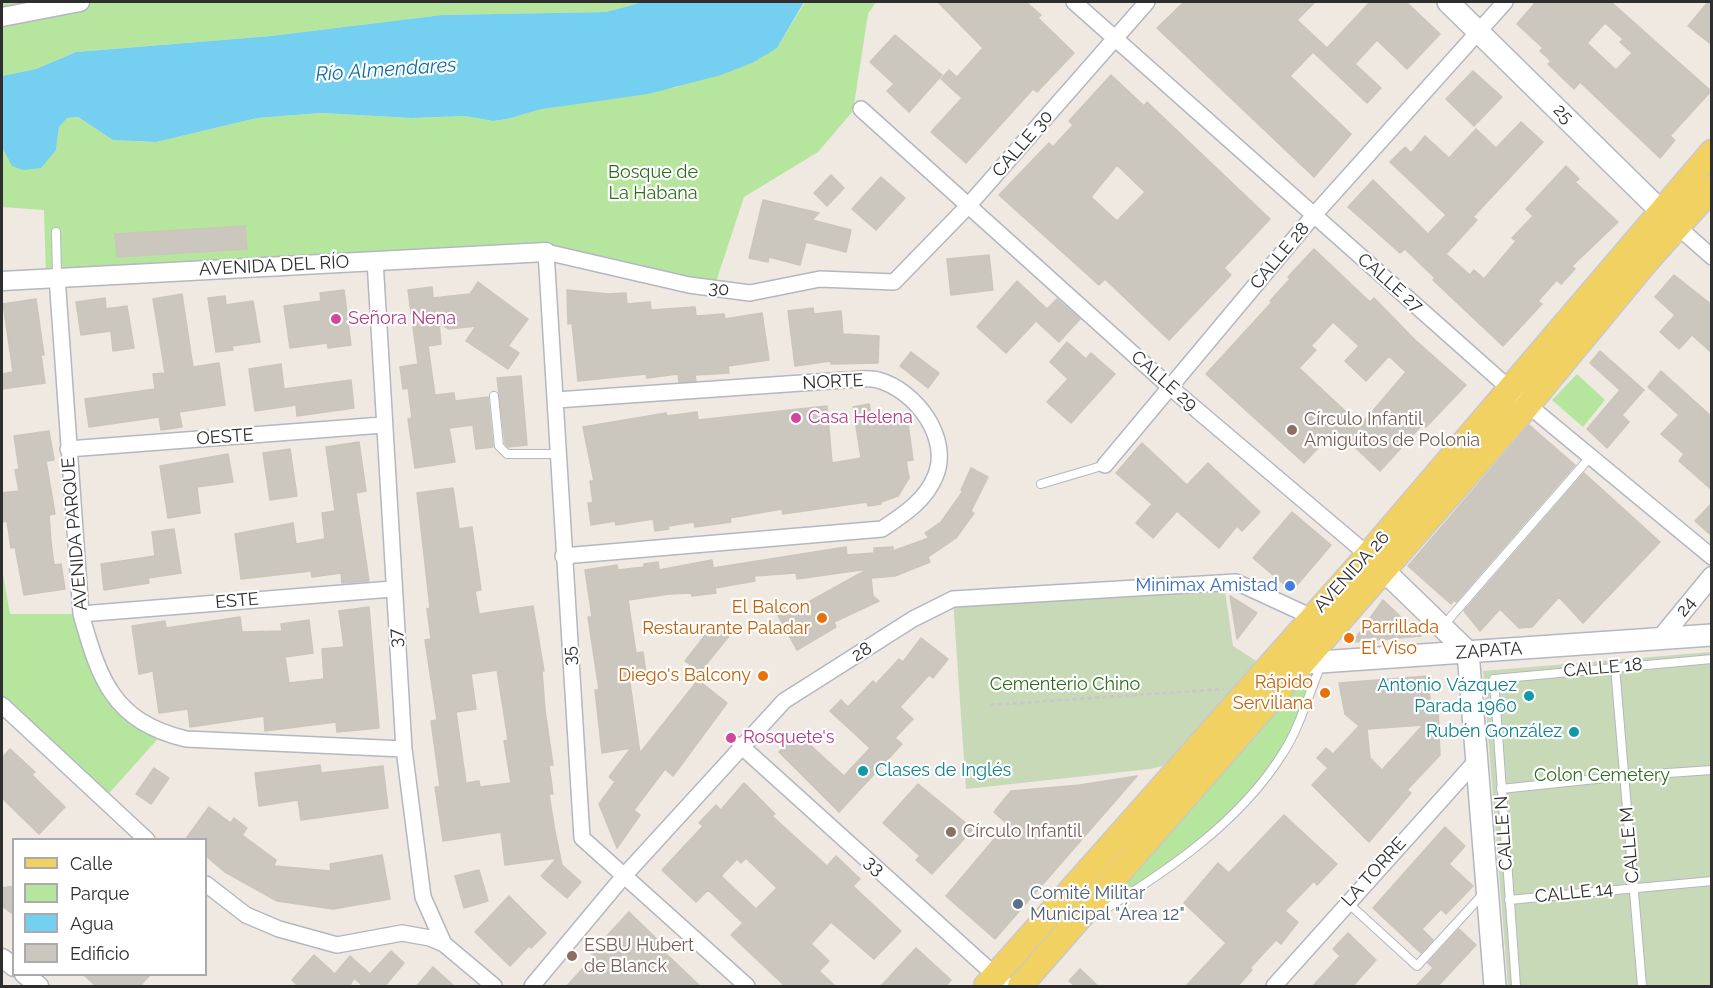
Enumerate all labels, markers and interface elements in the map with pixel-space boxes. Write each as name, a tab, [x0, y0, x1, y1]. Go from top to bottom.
water label: Río Almendares	[315, 53, 457, 87]
street label: 25	[1549, 100, 1577, 128]
street label: CALLE 30	[988, 106, 1058, 182]
park label: Bosque de La Habana	[608, 162, 698, 204]
street label: CALLE 28	[1246, 218, 1314, 294]
street label: CALLE 27	[1353, 249, 1427, 317]
street label: AVENIDA DEL RÍO	[198, 251, 350, 281]
street label: 30	[707, 277, 731, 301]
place label: Señora Nena	[348, 308, 456, 330]
marker: Señora Nena	[329, 312, 343, 326]
street label: CALLE 29	[1126, 346, 1202, 416]
street label: NORTE	[802, 370, 864, 394]
place label: Casa Helena	[808, 407, 913, 429]
place label: Círculo Infantil Amiguitos de Polonia	[1304, 409, 1480, 452]
marker: Casa Helena	[789, 411, 803, 425]
marker: Círculo Infantil Amiguitos de Polonia	[1285, 423, 1299, 437]
street label: OESTE	[196, 424, 254, 450]
street label: AVENIDA PARQUE	[58, 456, 92, 612]
street label: AVENIDA 26	[1310, 527, 1394, 617]
place label: Minimax Amistad	[1135, 575, 1278, 597]
marker: Minimax Amistad	[1283, 579, 1297, 593]
street label: ESTE	[214, 588, 260, 614]
street label: 24	[1672, 593, 1700, 621]
place label: El Balcon Restaurante Paladar	[642, 597, 810, 640]
marker: El Balcon Restaurante Paladar	[815, 611, 829, 625]
place label: Parrillada El Viso	[1361, 617, 1439, 660]
street label: 37	[385, 628, 407, 648]
marker: Parrillada El Viso	[1342, 631, 1356, 645]
street label: 28	[848, 638, 876, 666]
street label: ZAPATA	[1455, 638, 1523, 664]
street label: 35	[559, 646, 581, 666]
street label: CALLE 18	[1563, 654, 1643, 682]
place label: Diego's Balcony	[618, 665, 751, 687]
marker: Diego's Balcony	[756, 669, 770, 683]
place label: Rápido Serviliana	[1233, 672, 1313, 714]
park label: Cementerio Chino	[990, 674, 1140, 696]
place label: Antonio Vázquez Parada 1960	[1377, 675, 1517, 718]
marker: Rápido Serviliana	[1318, 686, 1332, 700]
marker: Antonio Vázquez Parada 1960	[1522, 689, 1536, 703]
place label: Rubén González	[1426, 721, 1562, 743]
marker: Rubén González	[1567, 725, 1581, 739]
place label: Rosquete's	[743, 727, 834, 749]
marker: Rosquete's	[724, 731, 738, 745]
place label: Clases de Inglés	[875, 760, 1011, 782]
marker: Clases de Inglés	[856, 764, 870, 778]
park label: Colon Cemetery	[1534, 765, 1670, 787]
street label: CALLE N	[1491, 795, 1517, 871]
street label: CALLE M	[1616, 806, 1644, 884]
place label: Círculo Infantil	[963, 821, 1082, 843]
marker: Círculo Infantil	[944, 825, 958, 839]
street label: LA TORRE	[1337, 833, 1411, 911]
legend	[12, 838, 207, 976]
street label: 33	[860, 852, 888, 880]
text: Calle	[70, 853, 113, 874]
street label: CALLE 14	[1534, 878, 1614, 908]
text: Parque	[70, 883, 129, 904]
place label: Comité Militar Municipal "Área 12"	[1030, 883, 1185, 926]
marker: Comité Militar Municipal "Área 12"	[1011, 897, 1025, 911]
text: Agua	[70, 913, 114, 934]
place label: ESBU Hubert de Blanck	[584, 935, 694, 978]
text: Edificio	[70, 943, 129, 964]
marker: ESBU Hubert de Blanck	[565, 949, 579, 963]

